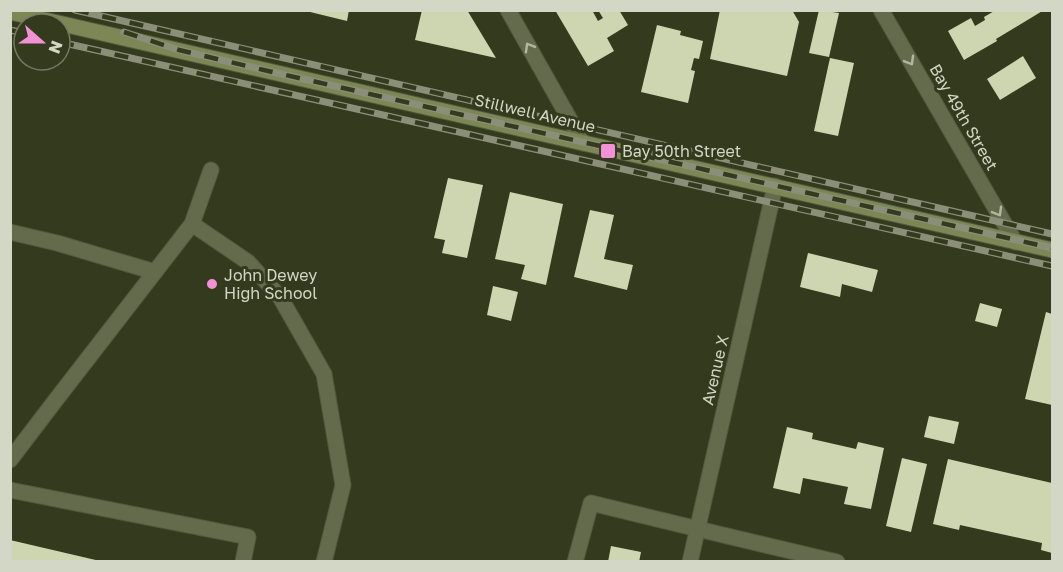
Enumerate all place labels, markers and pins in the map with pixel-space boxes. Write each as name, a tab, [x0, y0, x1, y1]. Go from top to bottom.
place label: Bay 50th Street	[622, 141, 741, 161]
marker: Bay 50th Street	[599, 142, 617, 160]
place label: John Dewey High School	[224, 265, 317, 303]
marker: John Dewey High School	[205, 277, 219, 291]

